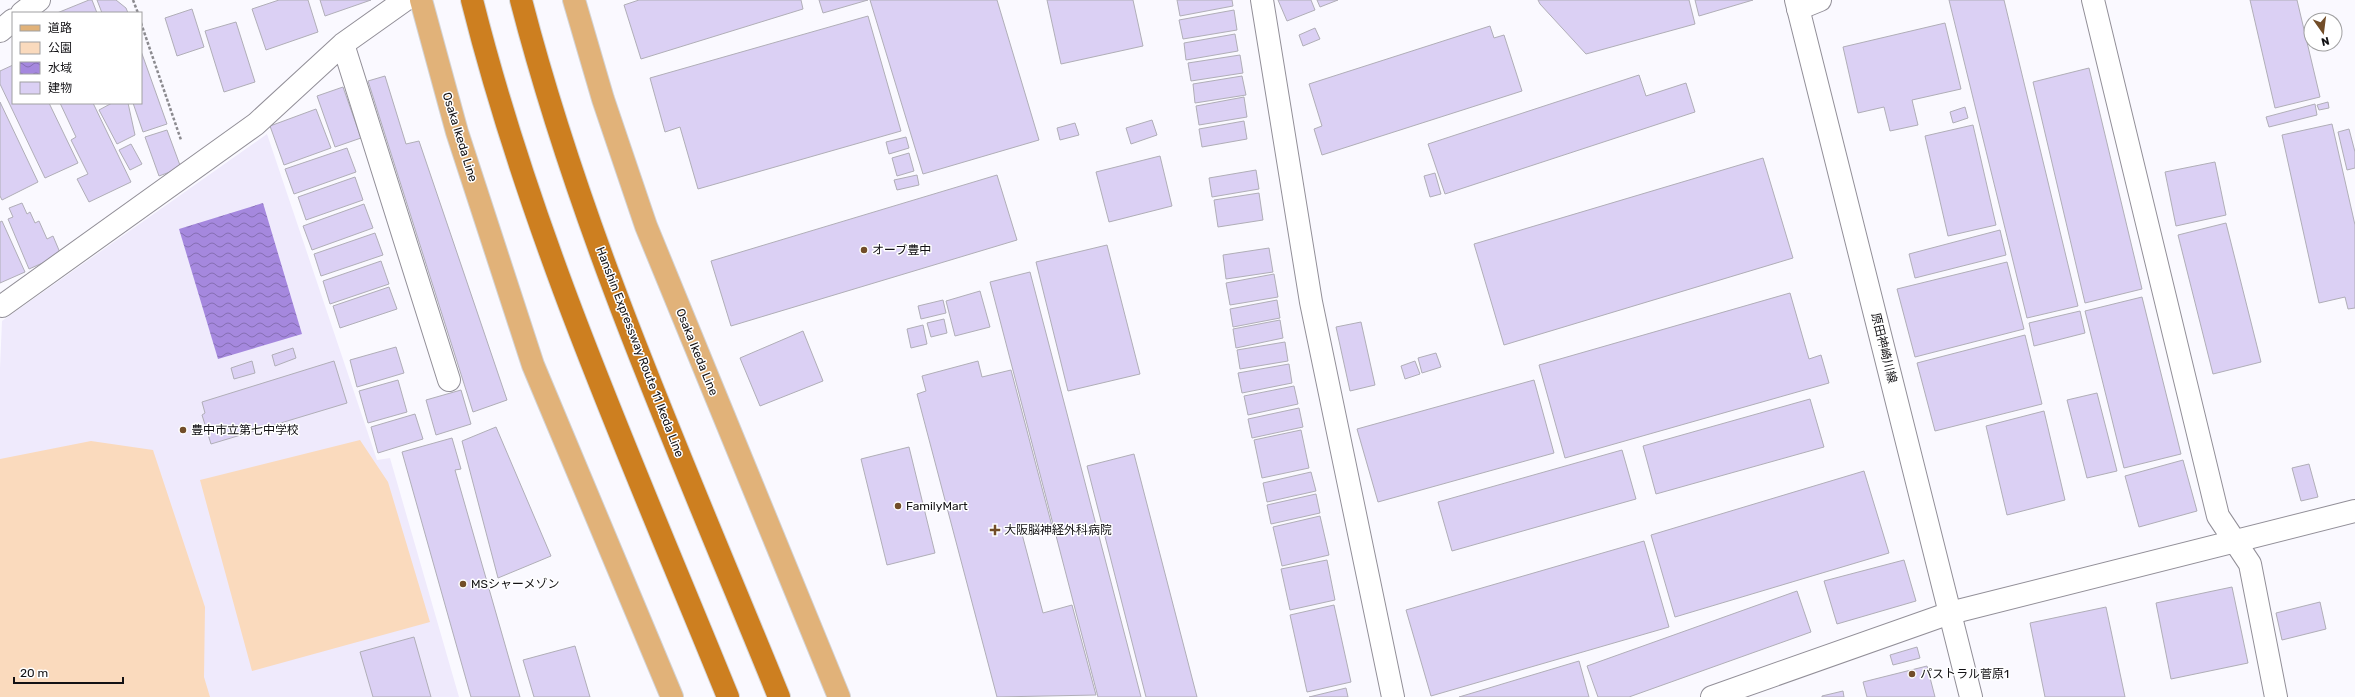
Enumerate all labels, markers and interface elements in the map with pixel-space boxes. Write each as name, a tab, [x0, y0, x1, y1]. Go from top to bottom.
legend	[12, 12, 142, 104]
north arrow	[2303, 12, 2343, 52]
text: 道路	[48, 21, 72, 35]
text: N	[2320, 34, 2331, 49]
text: 公園	[48, 41, 72, 55]
text: 水域	[48, 61, 72, 75]
text: 建物	[48, 81, 72, 95]
street label: Osaka Ikeda Line	[440, 91, 480, 184]
place label: オーブ豊中	[872, 243, 931, 257]
street label: Hanshin Expressway Route 11 Ikeda Line	[593, 245, 687, 459]
marker: オーブ豊中	[859, 245, 869, 255]
street label: Osaka Ikeda Line	[673, 306, 721, 398]
street label: 原田神崎川線	[1868, 311, 1900, 385]
place label: 豊中市立第七中学校	[191, 423, 299, 437]
marker: 豊中市立第七中学校	[178, 425, 188, 435]
place label: FamilyMart	[906, 499, 968, 513]
marker: FamilyMart	[893, 501, 903, 511]
place label: 大阪脳神経外科病院	[1004, 523, 1112, 537]
marker: 大阪脳神経外科病院	[989, 524, 1001, 536]
place label: MSシャーメゾン	[471, 577, 560, 591]
marker: MSシャーメゾン	[458, 579, 468, 589]
scale bar	[14, 659, 123, 685]
text: 20 m	[20, 666, 48, 680]
place label: パストラル菅原1	[1920, 667, 2009, 681]
marker: パストラル菅原1	[1907, 669, 1917, 679]

